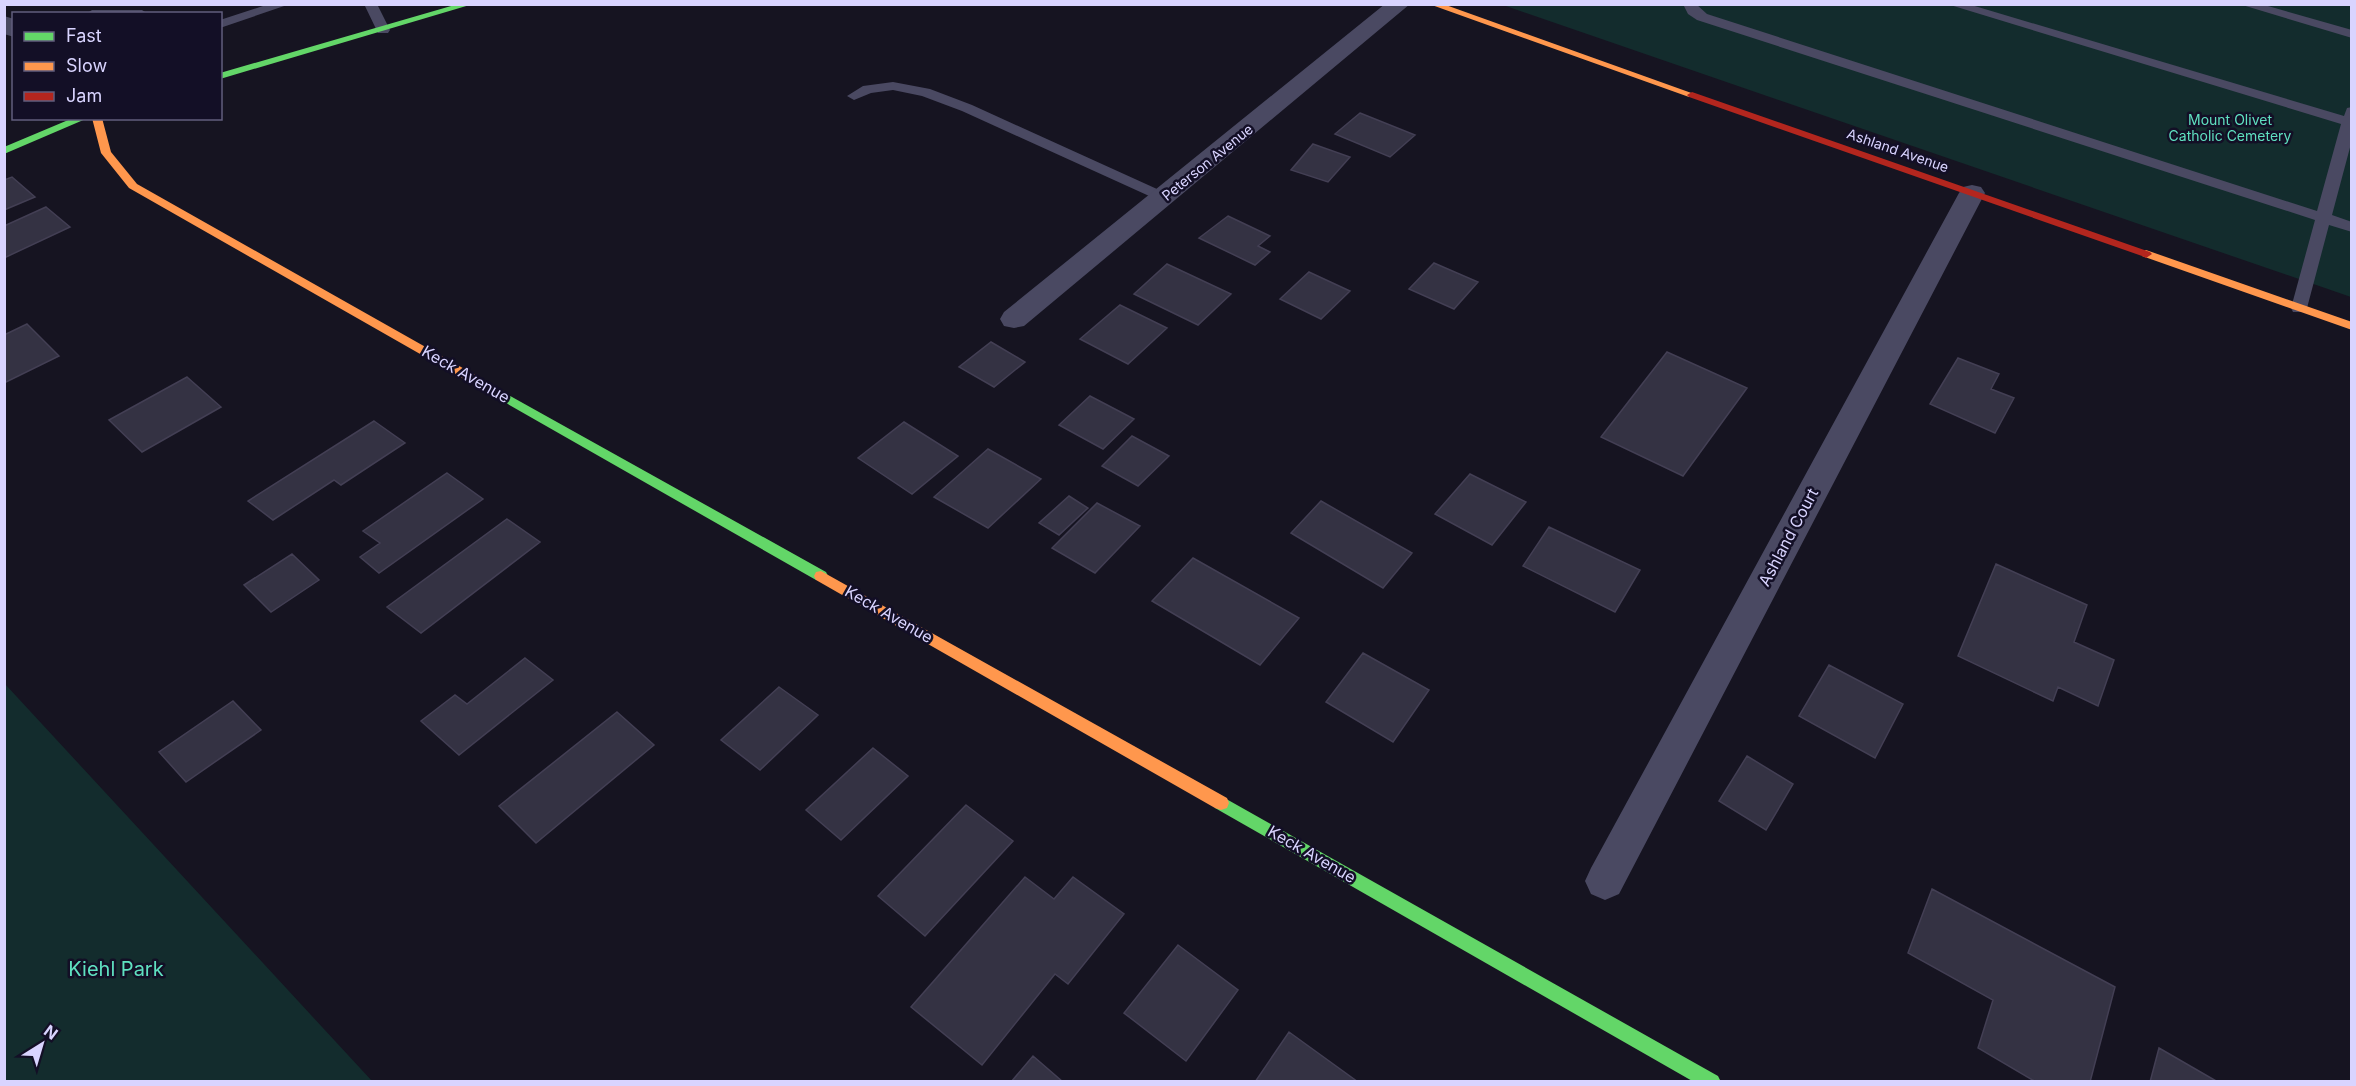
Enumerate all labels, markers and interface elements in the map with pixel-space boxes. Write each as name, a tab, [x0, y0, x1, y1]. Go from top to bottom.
legend	[12, 12, 222, 120]
text: Fast	[66, 25, 102, 46]
text: Slow	[66, 55, 107, 76]
text: Jam	[66, 85, 102, 106]
park label: Mount Olivet Catholic Cemetery	[2169, 111, 2292, 144]
street label: Peterson Avenue	[1158, 120, 1256, 204]
street label: Ashland Avenue	[1845, 125, 1951, 175]
street label: Keck Avenue	[419, 341, 513, 407]
street label: Ashland Court	[1754, 485, 1822, 589]
street label: Keck Avenue	[842, 581, 936, 647]
street label: Keck Avenue	[1265, 821, 1359, 887]
park label: Kiehl Park	[68, 957, 164, 981]
north arrow	[12, 1014, 72, 1074]
text: N	[40, 1020, 62, 1044]

